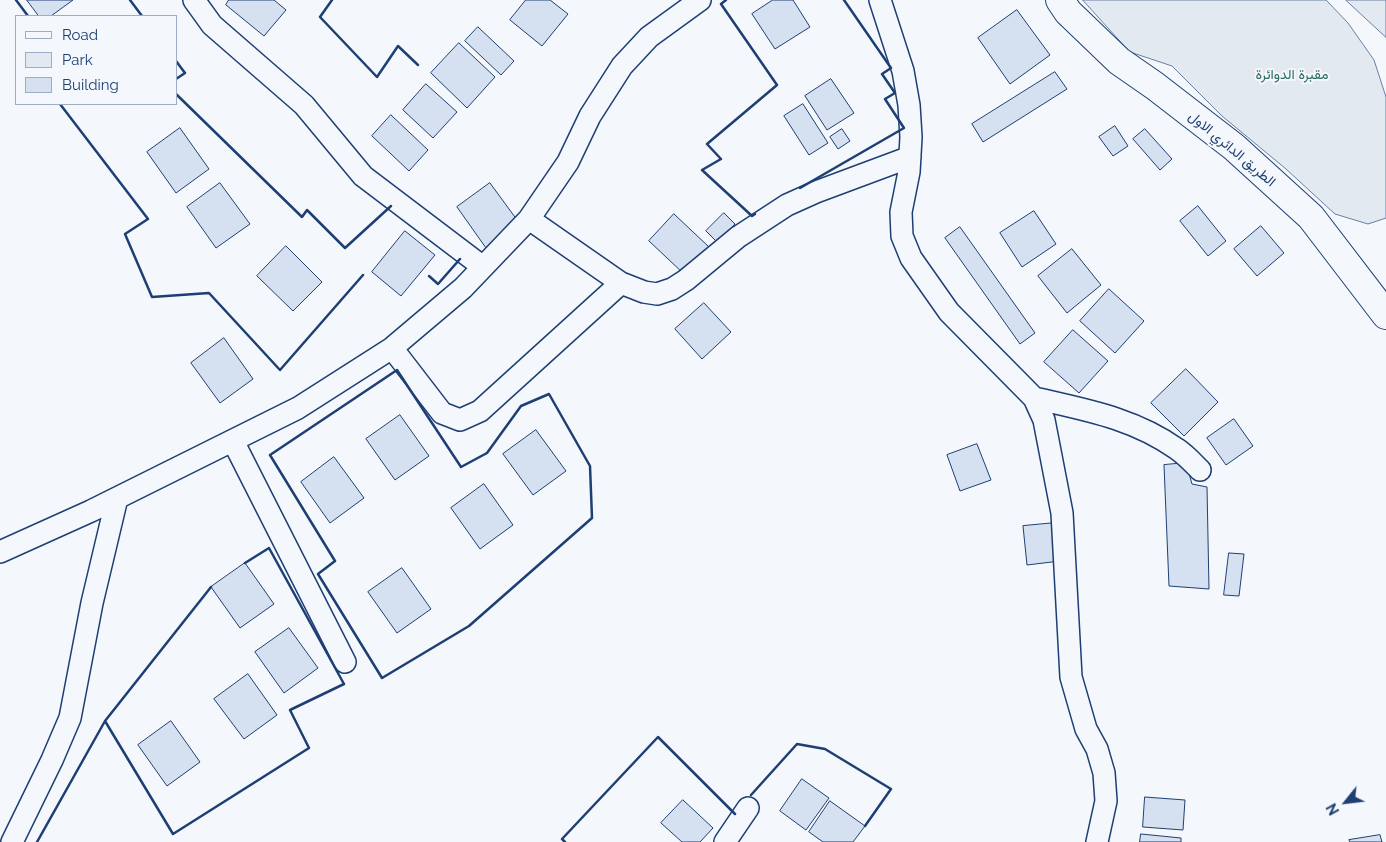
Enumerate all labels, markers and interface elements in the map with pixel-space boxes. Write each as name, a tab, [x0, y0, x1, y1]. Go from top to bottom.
legend	[15, 15, 178, 105]
text: Road	[62, 26, 98, 44]
text: Park	[62, 51, 93, 69]
park label: مقبرة الدوائرة	[1255, 67, 1329, 83]
text: Building	[62, 76, 119, 94]
street label: الطريق الدائري الاول	[1185, 108, 1279, 190]
north arrow	[1321, 777, 1371, 827]
text: N	[1323, 801, 1342, 818]

